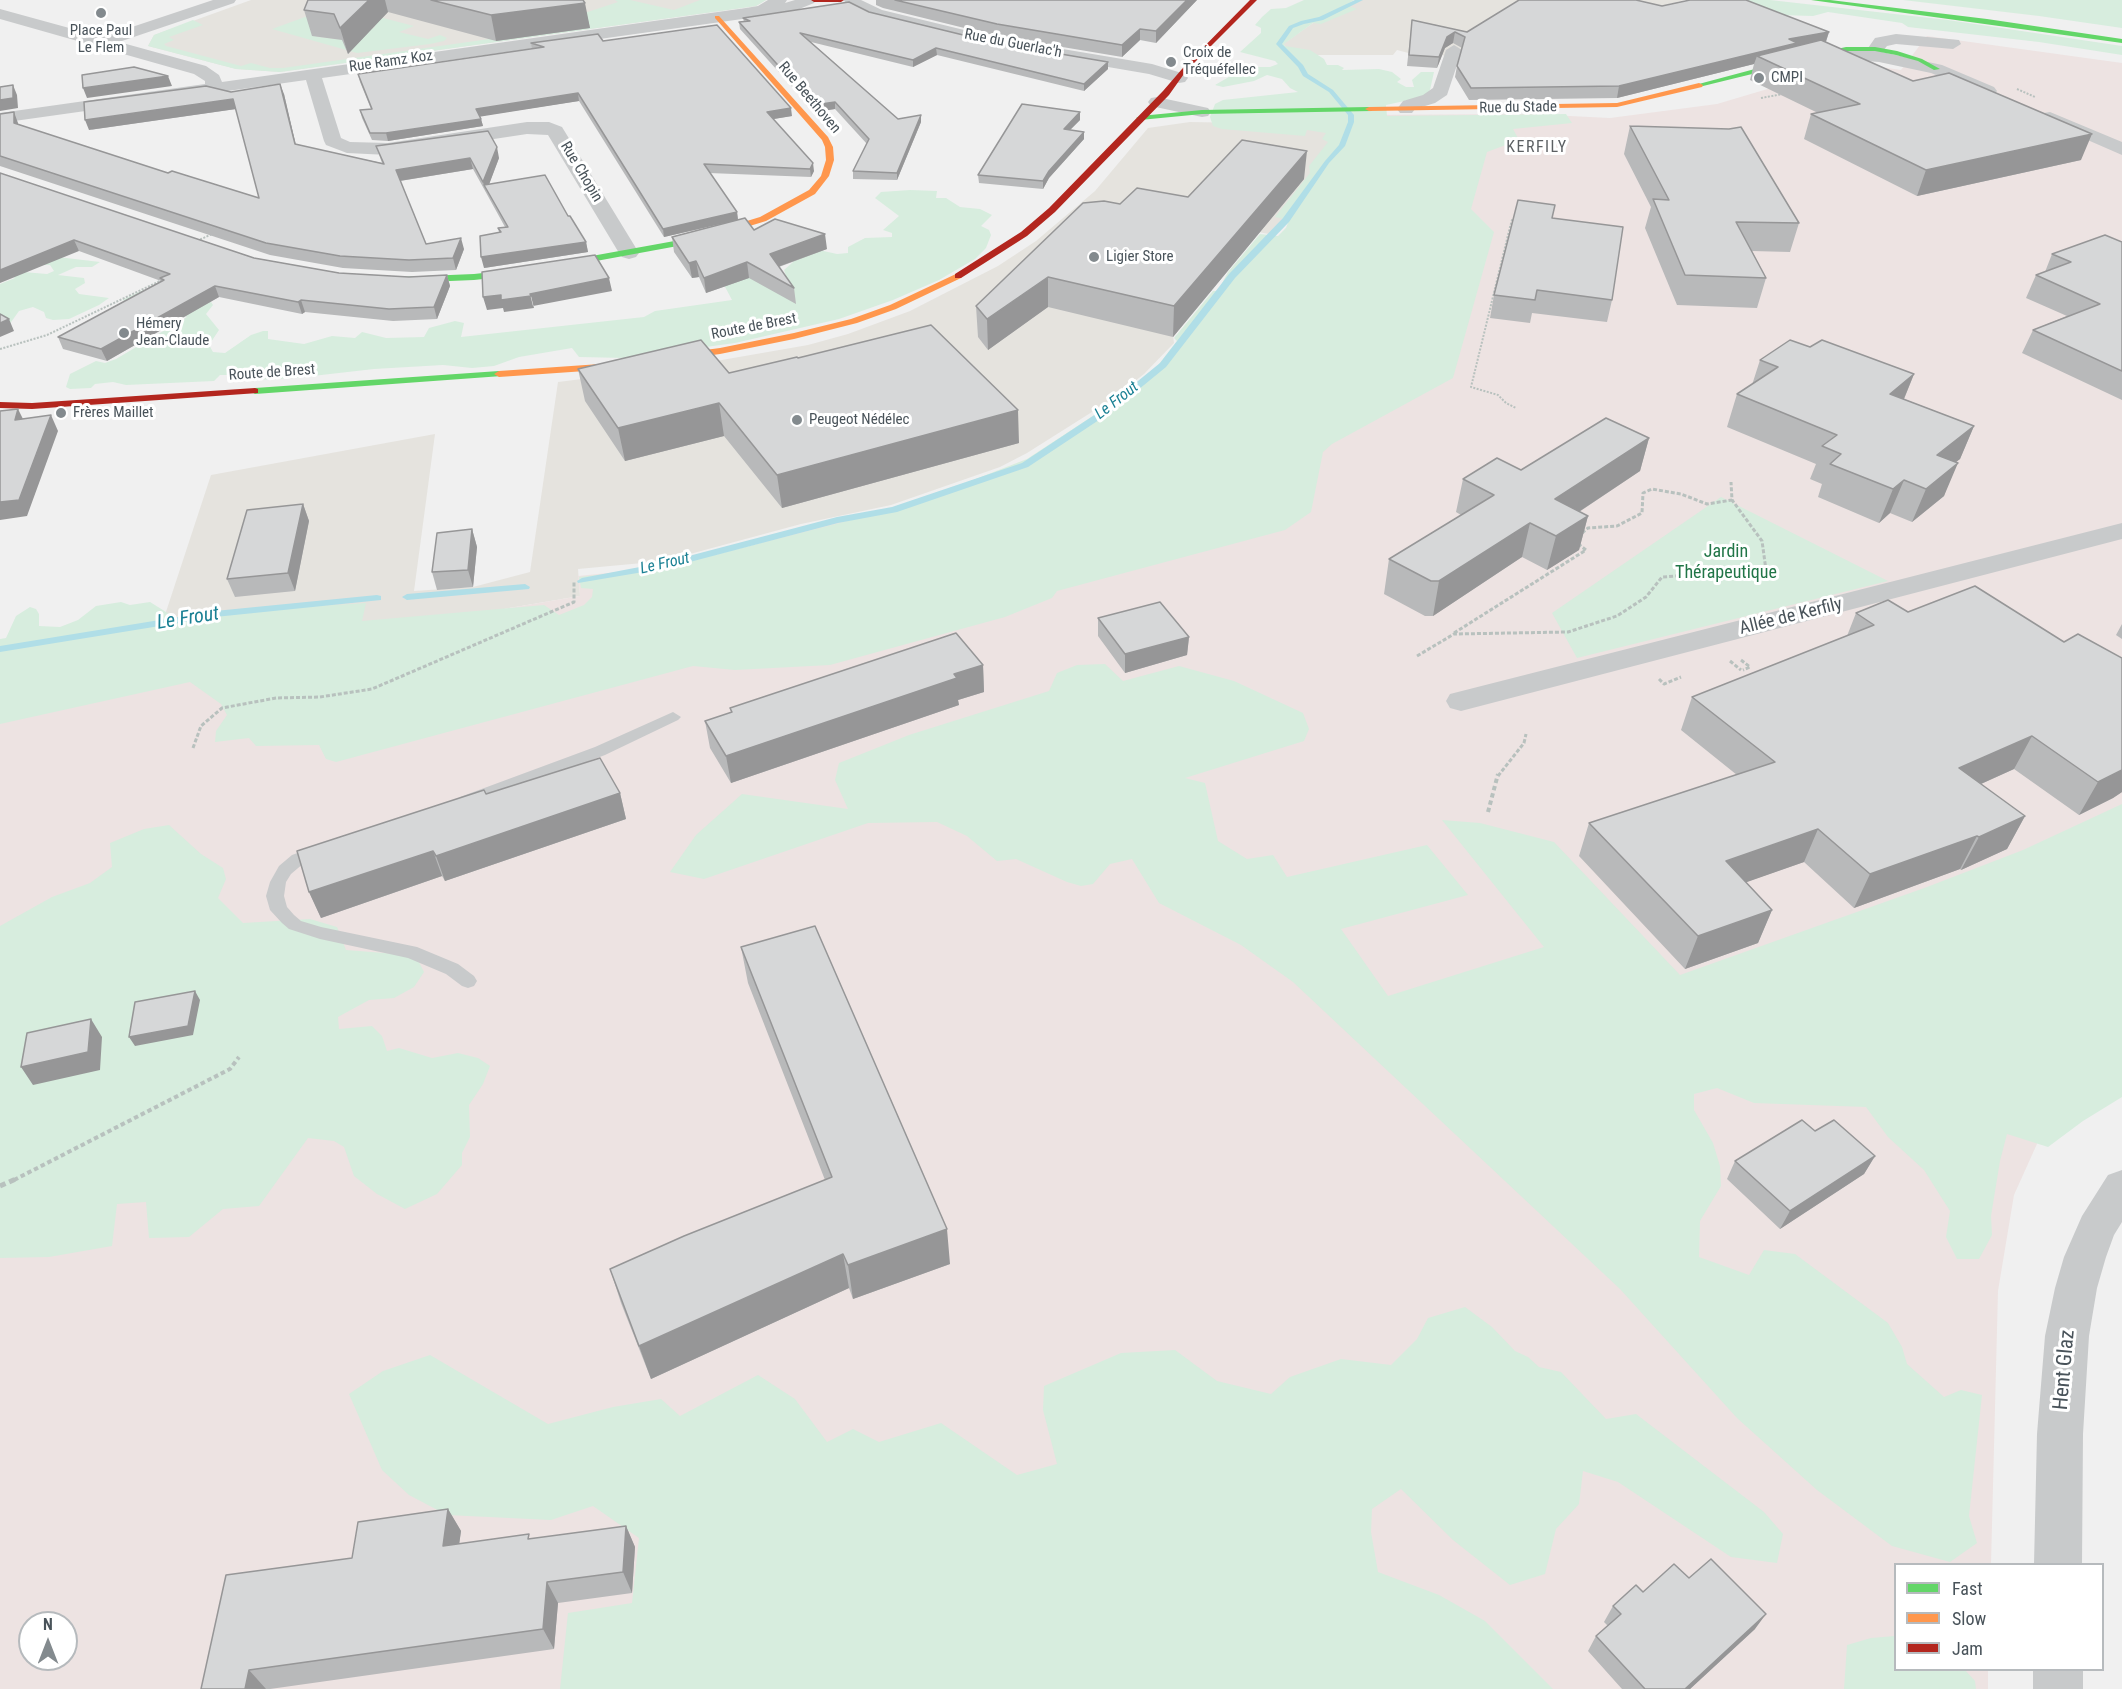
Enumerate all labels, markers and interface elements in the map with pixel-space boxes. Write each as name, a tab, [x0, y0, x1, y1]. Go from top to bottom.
marker: Place Paul Le Flem	[94, 6, 108, 20]
place label: Place Paul Le Flem	[70, 22, 132, 57]
street label: Rue du Guerlac'h	[963, 26, 1063, 62]
place label: Croix de Tréquéfellec	[1183, 44, 1256, 79]
street label: Rue Ramz Koz	[348, 47, 434, 77]
marker: Croix de Tréquéfellec	[1164, 55, 1178, 69]
street label: Rue Beethoven	[774, 59, 844, 137]
place label: CMPI	[1771, 69, 1803, 87]
marker: CMPI	[1752, 71, 1766, 85]
street label: Rue du Stade	[1479, 98, 1557, 118]
district label: KERFILY	[1506, 138, 1568, 158]
street label: Rue Chopin	[556, 139, 606, 205]
place label: Ligier Store	[1106, 248, 1174, 266]
marker: Ligier Store	[1087, 250, 1101, 264]
street label: Route de Brest	[710, 310, 798, 344]
place label: Hémery Jean-Claude	[136, 315, 209, 350]
marker: Hémery Jean-Claude	[117, 326, 131, 340]
street label: Route de Brest	[228, 361, 316, 385]
water label: Le Frout	[1091, 378, 1143, 424]
place label: Frères Maillet	[73, 404, 154, 422]
marker: Frères Maillet	[54, 406, 68, 420]
place label: Peugeot Nédélec	[809, 411, 910, 429]
marker: Peugeot Nédélec	[790, 413, 804, 427]
park label: Jardin Thérapeutique	[1675, 541, 1777, 584]
water label: Le Frout	[638, 549, 692, 579]
street label: Allée de Kerfily	[1737, 594, 1845, 640]
water label: Le Frout	[155, 602, 221, 636]
street label: Hent Glaz	[2049, 1329, 2081, 1411]
legend	[1894, 1563, 2104, 1671]
text: Fast	[1952, 1578, 1983, 1599]
text: Slow	[1952, 1608, 1986, 1629]
north arrow	[18, 1611, 78, 1671]
text: N	[43, 1615, 53, 1634]
text: Jam	[1952, 1638, 1983, 1659]

